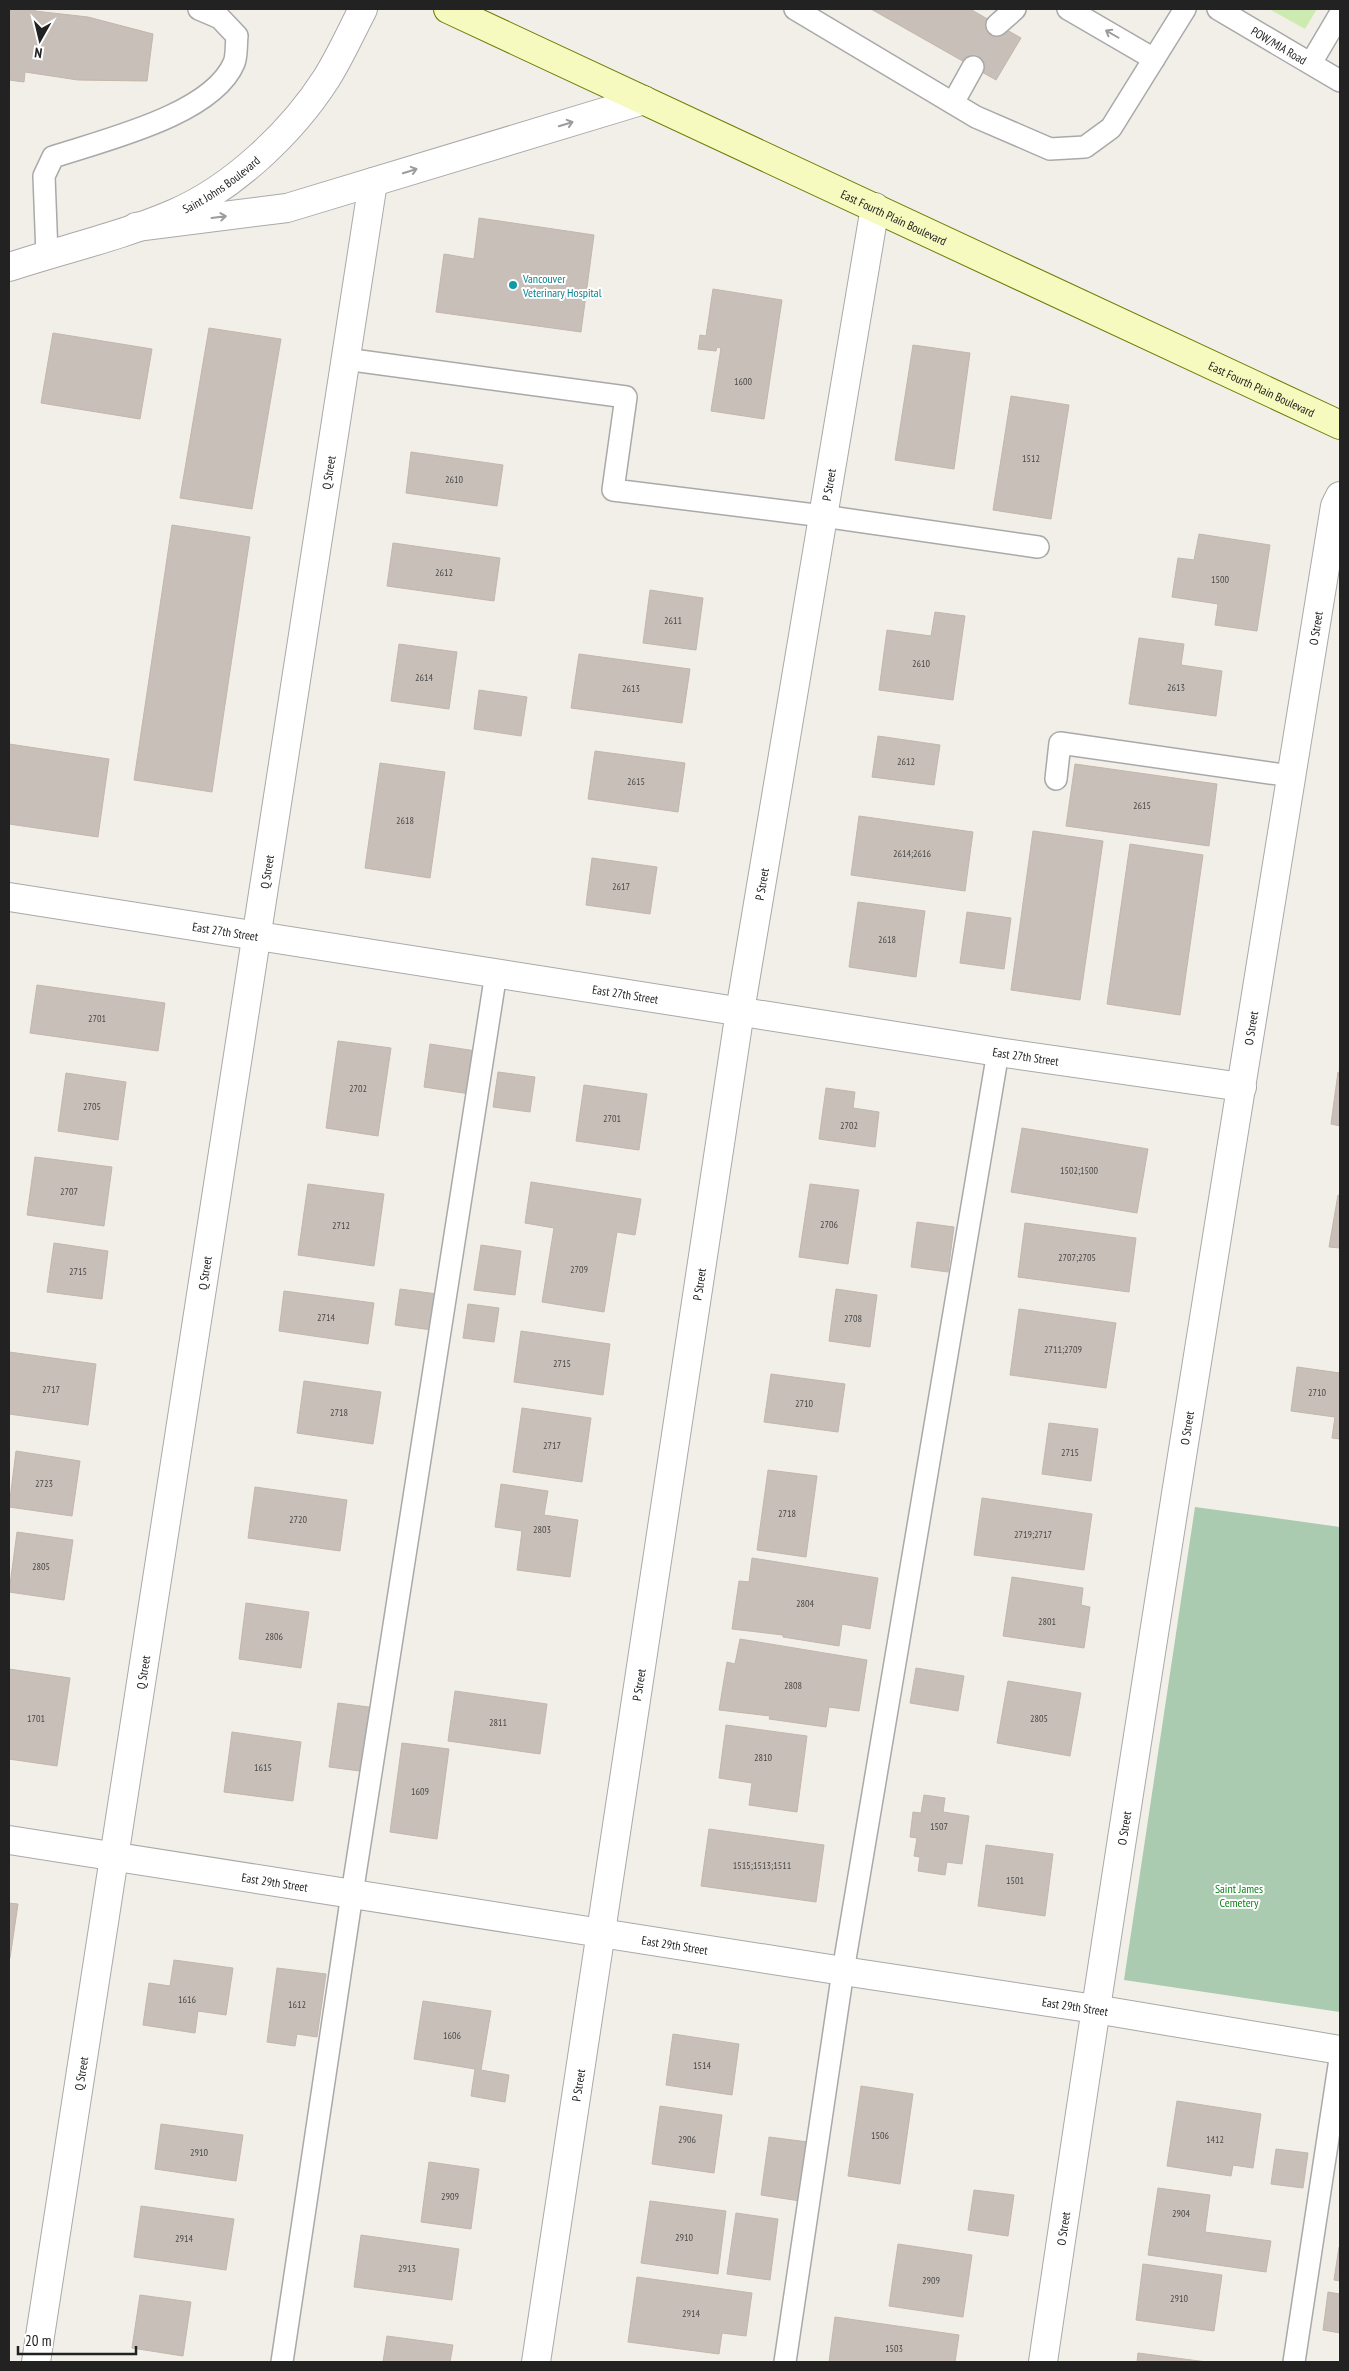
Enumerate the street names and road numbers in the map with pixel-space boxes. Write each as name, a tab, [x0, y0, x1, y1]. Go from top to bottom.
street label: POW/MIA Road	[1249, 23, 1310, 67]
street label: Saint Johns Boulevard	[180, 153, 263, 216]
street label: East Fourth Plain Boulevard	[839, 186, 949, 248]
street label: East Fourth Plain Boulevard	[1207, 357, 1317, 420]
street label: Q Street	[318, 454, 338, 490]
street label: P Street	[818, 467, 839, 502]
street label: O Street	[1305, 610, 1325, 646]
street label: Q Street	[256, 853, 276, 890]
street label: P Street	[751, 866, 772, 901]
street label: East 27th Street	[191, 918, 260, 944]
street label: East 27th Street	[591, 981, 660, 1006]
street label: O Street	[1240, 1009, 1261, 1046]
street label: East 27th Street	[992, 1044, 1060, 1068]
street label: Q Street	[194, 1254, 214, 1291]
street label: P Street	[689, 1266, 709, 1301]
street label: O Street	[1176, 1409, 1197, 1446]
street label: Q Street	[133, 1654, 153, 1690]
street label: P Street	[628, 1667, 648, 1702]
street label: O Street	[1114, 1809, 1134, 1846]
street label: East 29th Street	[241, 1869, 310, 1894]
street label: East 29th Street	[641, 1932, 710, 1957]
street label: East 29th Street	[1041, 1994, 1110, 2019]
street label: Q Street	[71, 2055, 91, 2091]
street label: P Street	[568, 2067, 588, 2102]
street label: O Street	[1053, 2210, 1073, 2246]

